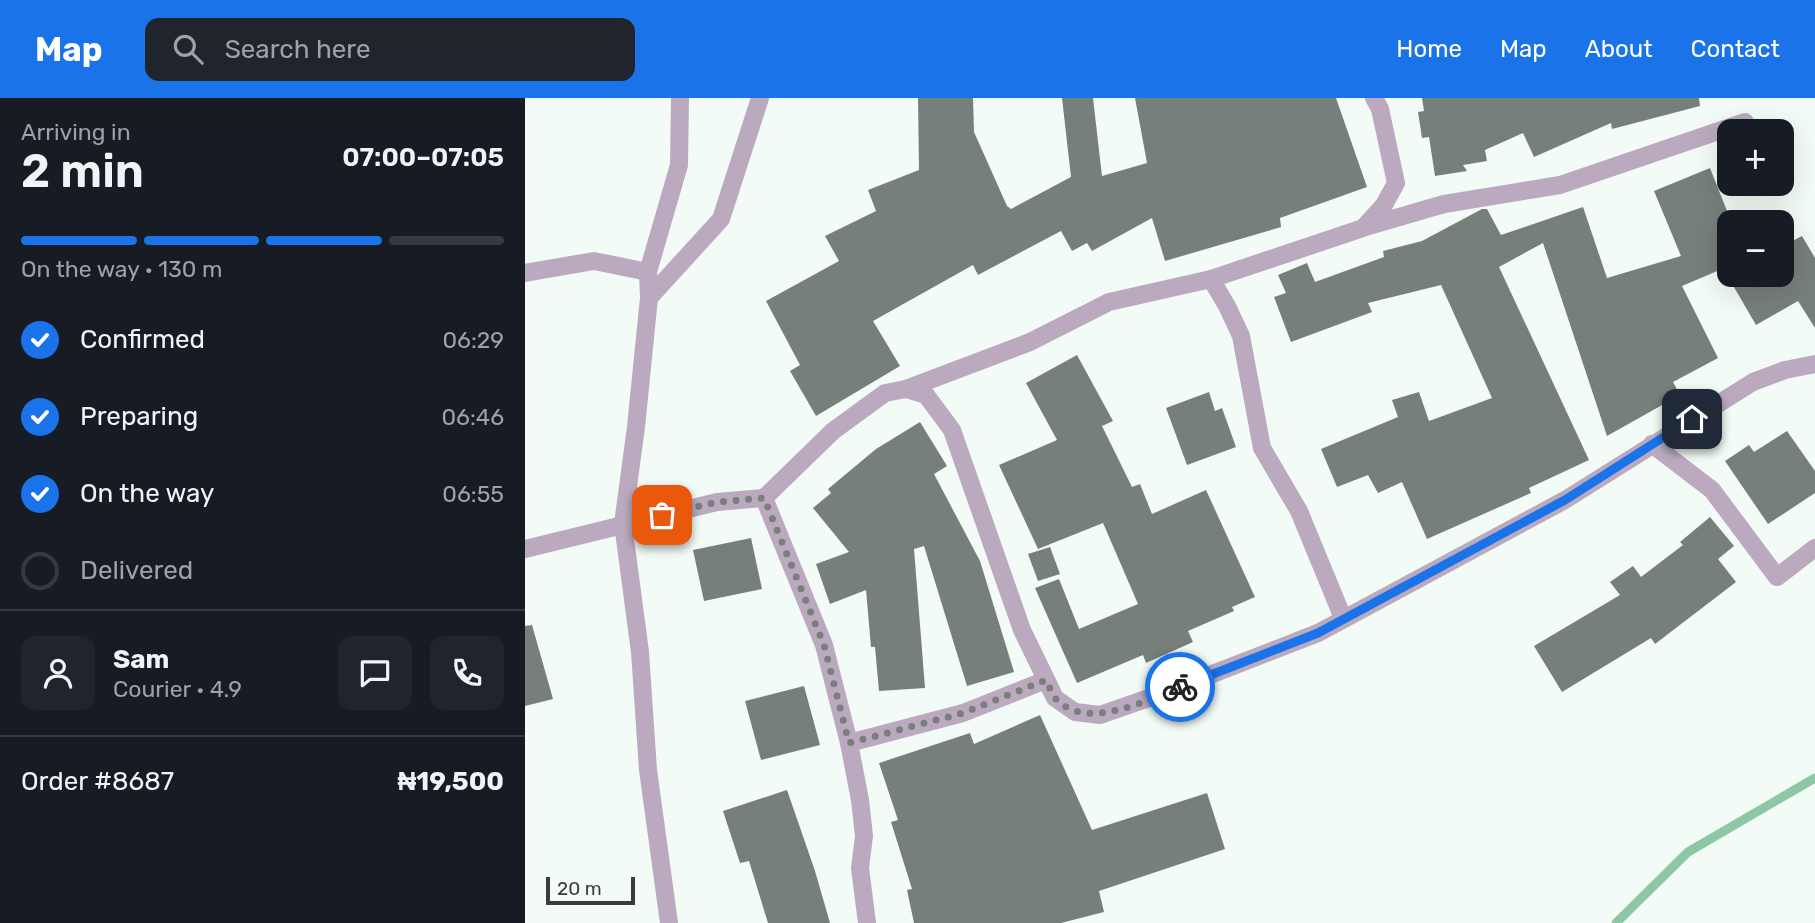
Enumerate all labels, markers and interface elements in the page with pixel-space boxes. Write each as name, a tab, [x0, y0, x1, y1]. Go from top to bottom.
search box	[145, 18, 635, 81]
text: Map	[35, 30, 103, 69]
icon: search	[169, 30, 207, 68]
text: Search here	[225, 34, 370, 65]
text: Home	[1396, 35, 1462, 63]
text: Map	[1500, 35, 1547, 63]
text: About	[1585, 35, 1653, 63]
text: Contact	[1691, 35, 1780, 63]
text: Arriving in	[21, 118, 131, 146]
map controls	[1717, 119, 1794, 287]
button: +	[1717, 119, 1794, 196]
text: 07:00–07:05	[342, 142, 504, 173]
text: 2 min	[21, 144, 144, 199]
button: −	[1717, 210, 1794, 287]
text: On the way · 130 m	[21, 255, 222, 283]
icon: check	[21, 321, 59, 359]
text: Confirmed	[80, 324, 205, 355]
text: 06:29	[442, 326, 504, 354]
pin	[1662, 389, 1722, 449]
icon: check	[21, 398, 59, 436]
icon: home	[1673, 400, 1711, 438]
text: Preparing	[80, 401, 198, 432]
text: 06:46	[441, 403, 504, 431]
icon: check	[21, 475, 59, 513]
text: On the way	[80, 478, 214, 509]
text: 06:55	[442, 480, 504, 508]
pin	[632, 485, 692, 545]
icon: bag	[643, 496, 681, 534]
text: Delivered	[80, 555, 193, 586]
button: person	[21, 636, 95, 710]
button: chat	[338, 636, 412, 710]
button: phone	[430, 636, 504, 710]
text: Sam	[113, 644, 169, 675]
courier	[1145, 652, 1215, 722]
icon: bike	[1161, 668, 1199, 706]
text: Courier · 4.9	[113, 675, 242, 703]
text: Order #8687	[21, 766, 174, 797]
text: ₦19,500	[398, 766, 504, 797]
scale bar	[546, 874, 635, 906]
text: 20 m	[557, 877, 602, 900]

